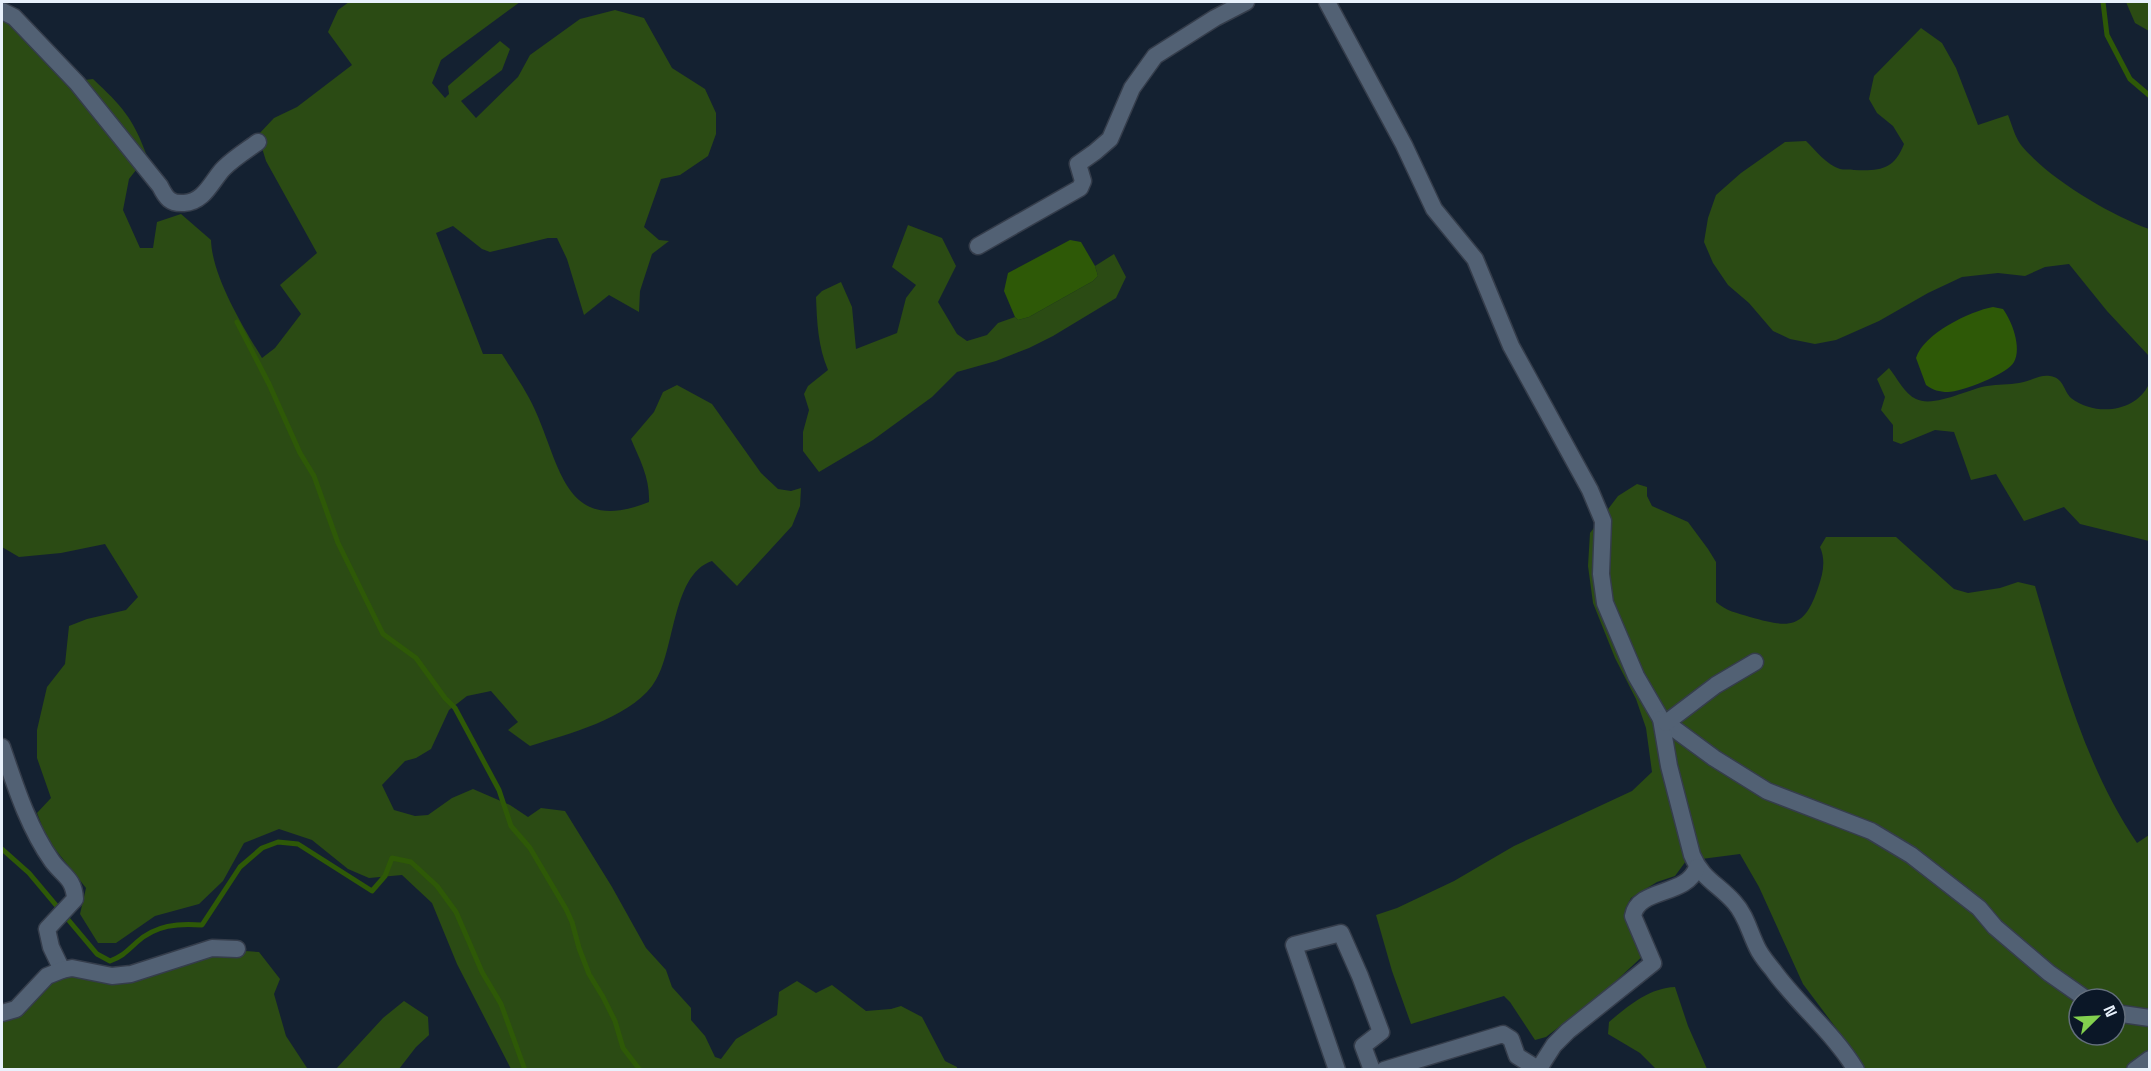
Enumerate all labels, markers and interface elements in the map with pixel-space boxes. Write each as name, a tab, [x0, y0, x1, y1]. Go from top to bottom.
north arrow	[2067, 987, 2127, 1047]
text: N	[2098, 1002, 2122, 1020]

